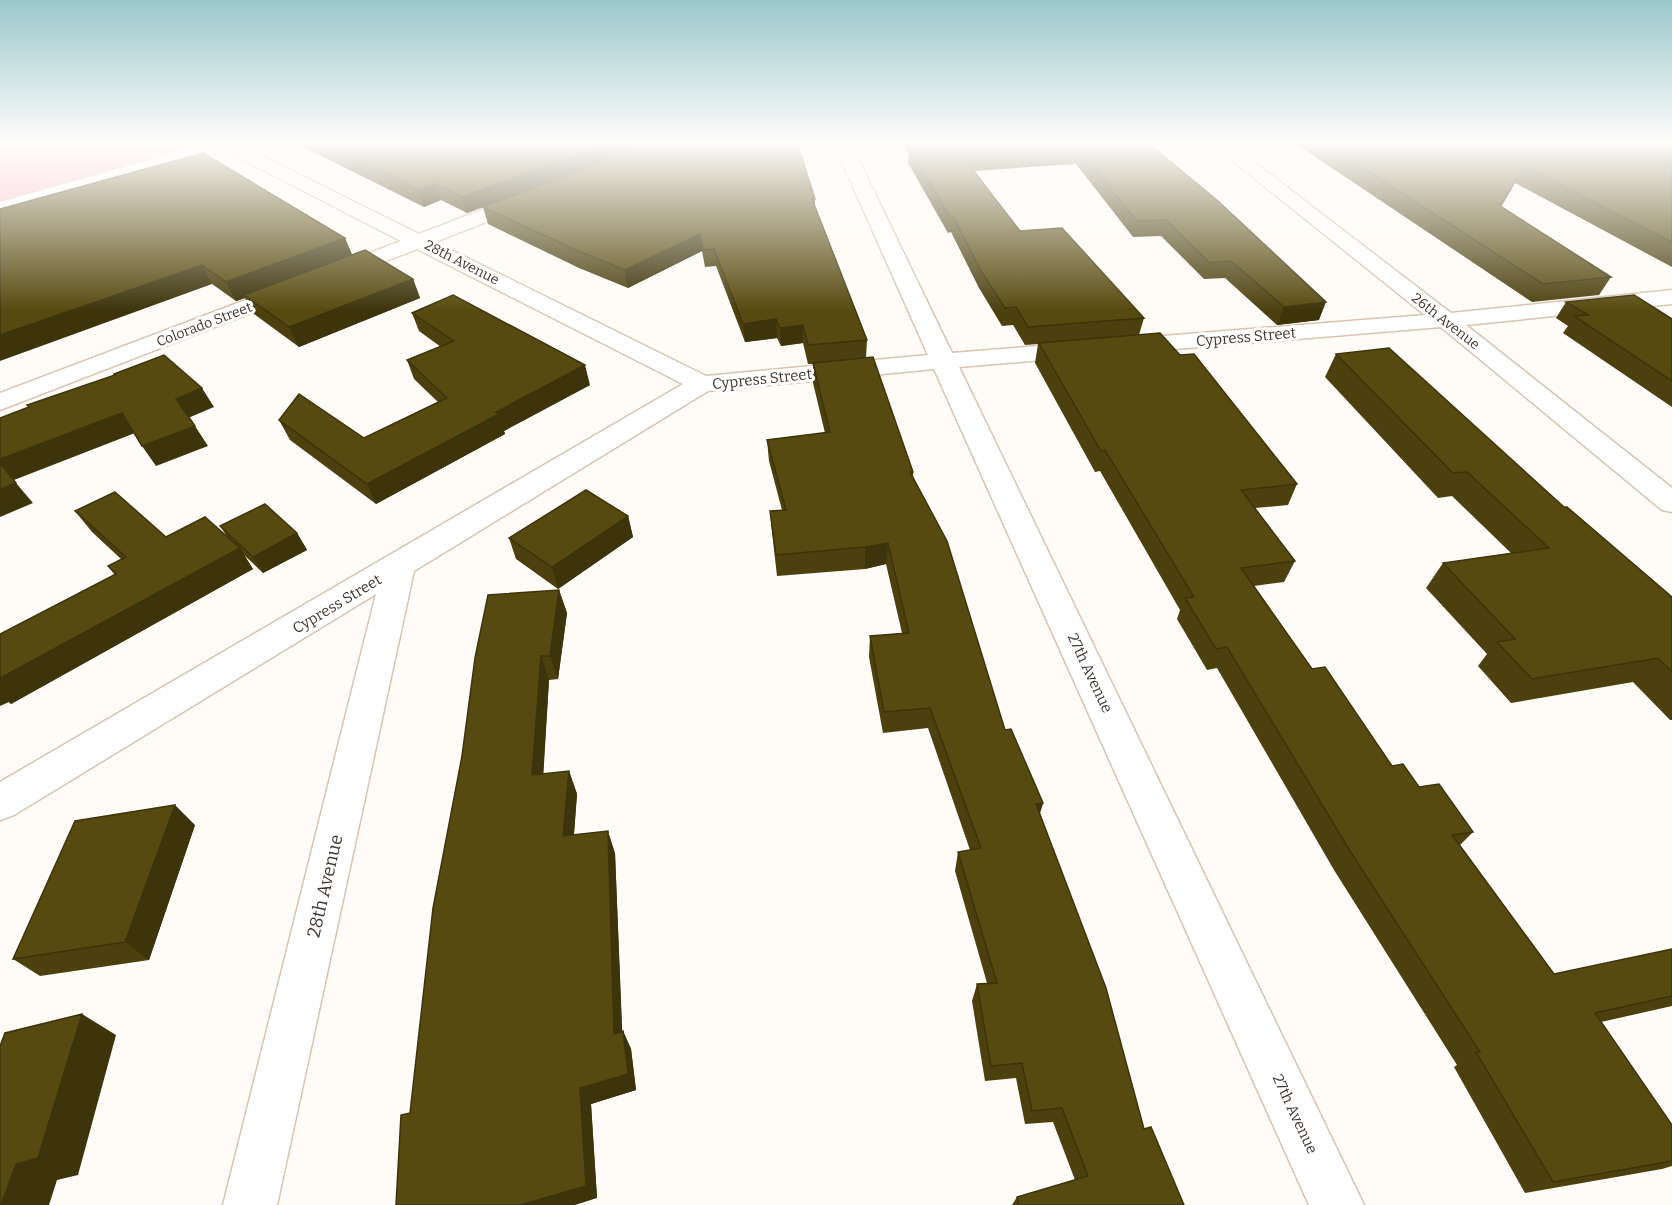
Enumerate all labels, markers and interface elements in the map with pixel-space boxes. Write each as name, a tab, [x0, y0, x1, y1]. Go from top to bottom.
street label: 28th Avenue	[422, 236, 502, 289]
street label: 26th Avenue	[1408, 290, 1483, 353]
street label: Colorado Street	[154, 298, 254, 350]
street label: Cypress Street	[1195, 324, 1297, 350]
street label: Cypress Street	[711, 365, 813, 393]
street label: Cypress Street	[289, 570, 385, 638]
street label: 27th Avenue	[1064, 630, 1116, 716]
street label: 28th Avenue	[302, 832, 348, 940]
street label: 27th Avenue	[1269, 1071, 1321, 1157]

